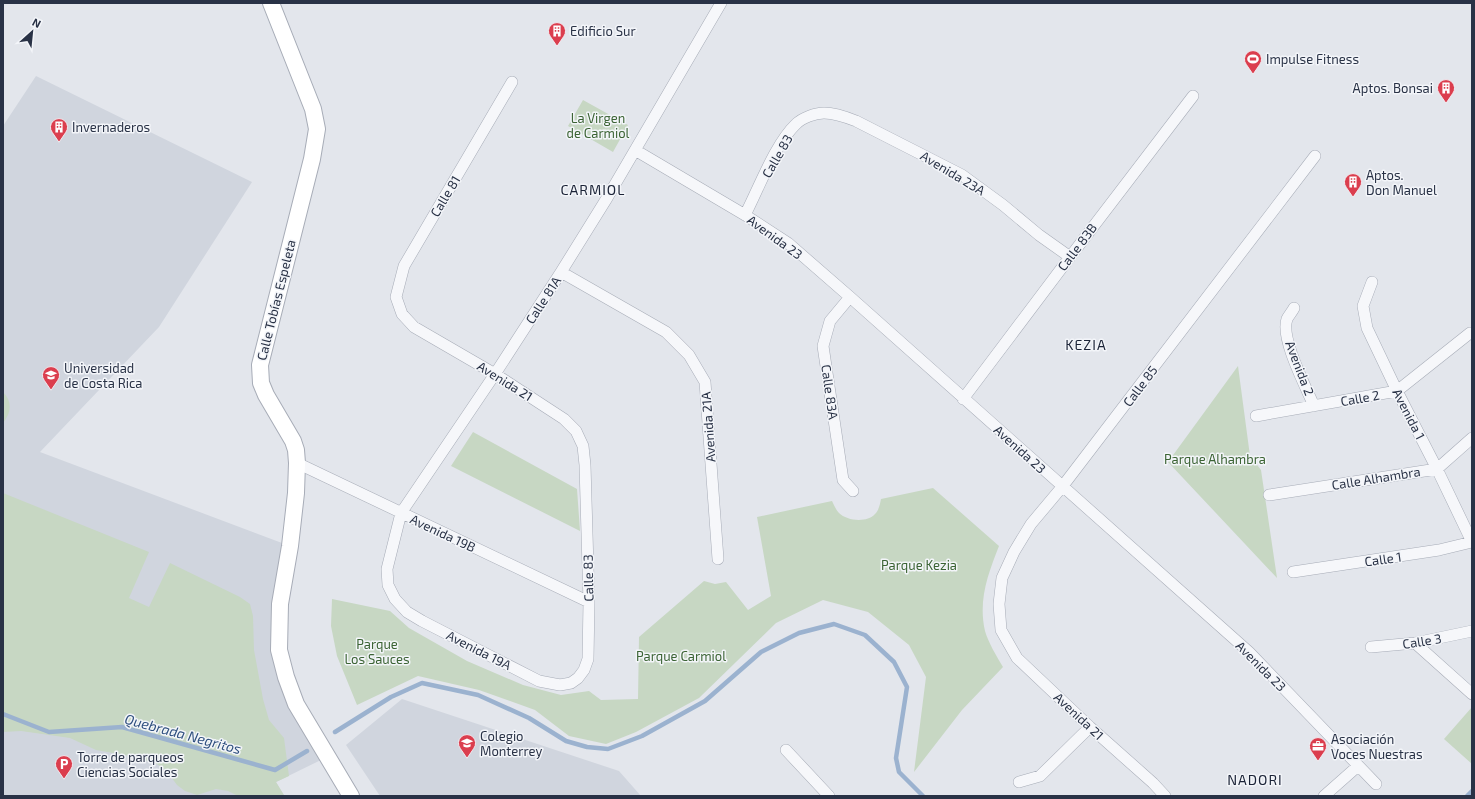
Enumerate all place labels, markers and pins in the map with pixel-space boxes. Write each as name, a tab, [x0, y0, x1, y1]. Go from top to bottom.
building icon: Edificio Sur	[547, 21, 567, 46]
place label: Edificio Sur	[570, 23, 636, 39]
sports icon: Impulse Fitness	[1243, 49, 1263, 74]
place label: Impulse Fitness	[1266, 51, 1359, 67]
building icon: Aptos. Bonsai	[1436, 78, 1456, 103]
place label: Aptos. Bonsai	[1353, 80, 1433, 96]
building icon: Invernaderos	[49, 117, 69, 142]
place label: Invernaderos	[72, 119, 150, 135]
place label: Aptos. Don Manuel	[1366, 167, 1437, 198]
building icon: Aptos. Don Manuel	[1343, 172, 1363, 197]
place label: Universidad de Costa Rica	[64, 360, 142, 391]
school or university icon: Universidad de Costa Rica	[41, 365, 61, 390]
place label: Colegio Monterrey	[480, 728, 542, 759]
place label: Asociación Voces Nuestras	[1331, 731, 1423, 762]
school or university icon: Colegio Monterrey	[457, 733, 477, 758]
office icon: Asociación Voces Nuestras	[1308, 736, 1328, 761]
place label: Torre de parqueos Ciencias Sociales	[77, 749, 183, 780]
parking icon: Torre de parqueos Ciencias Sociales	[54, 754, 74, 779]

